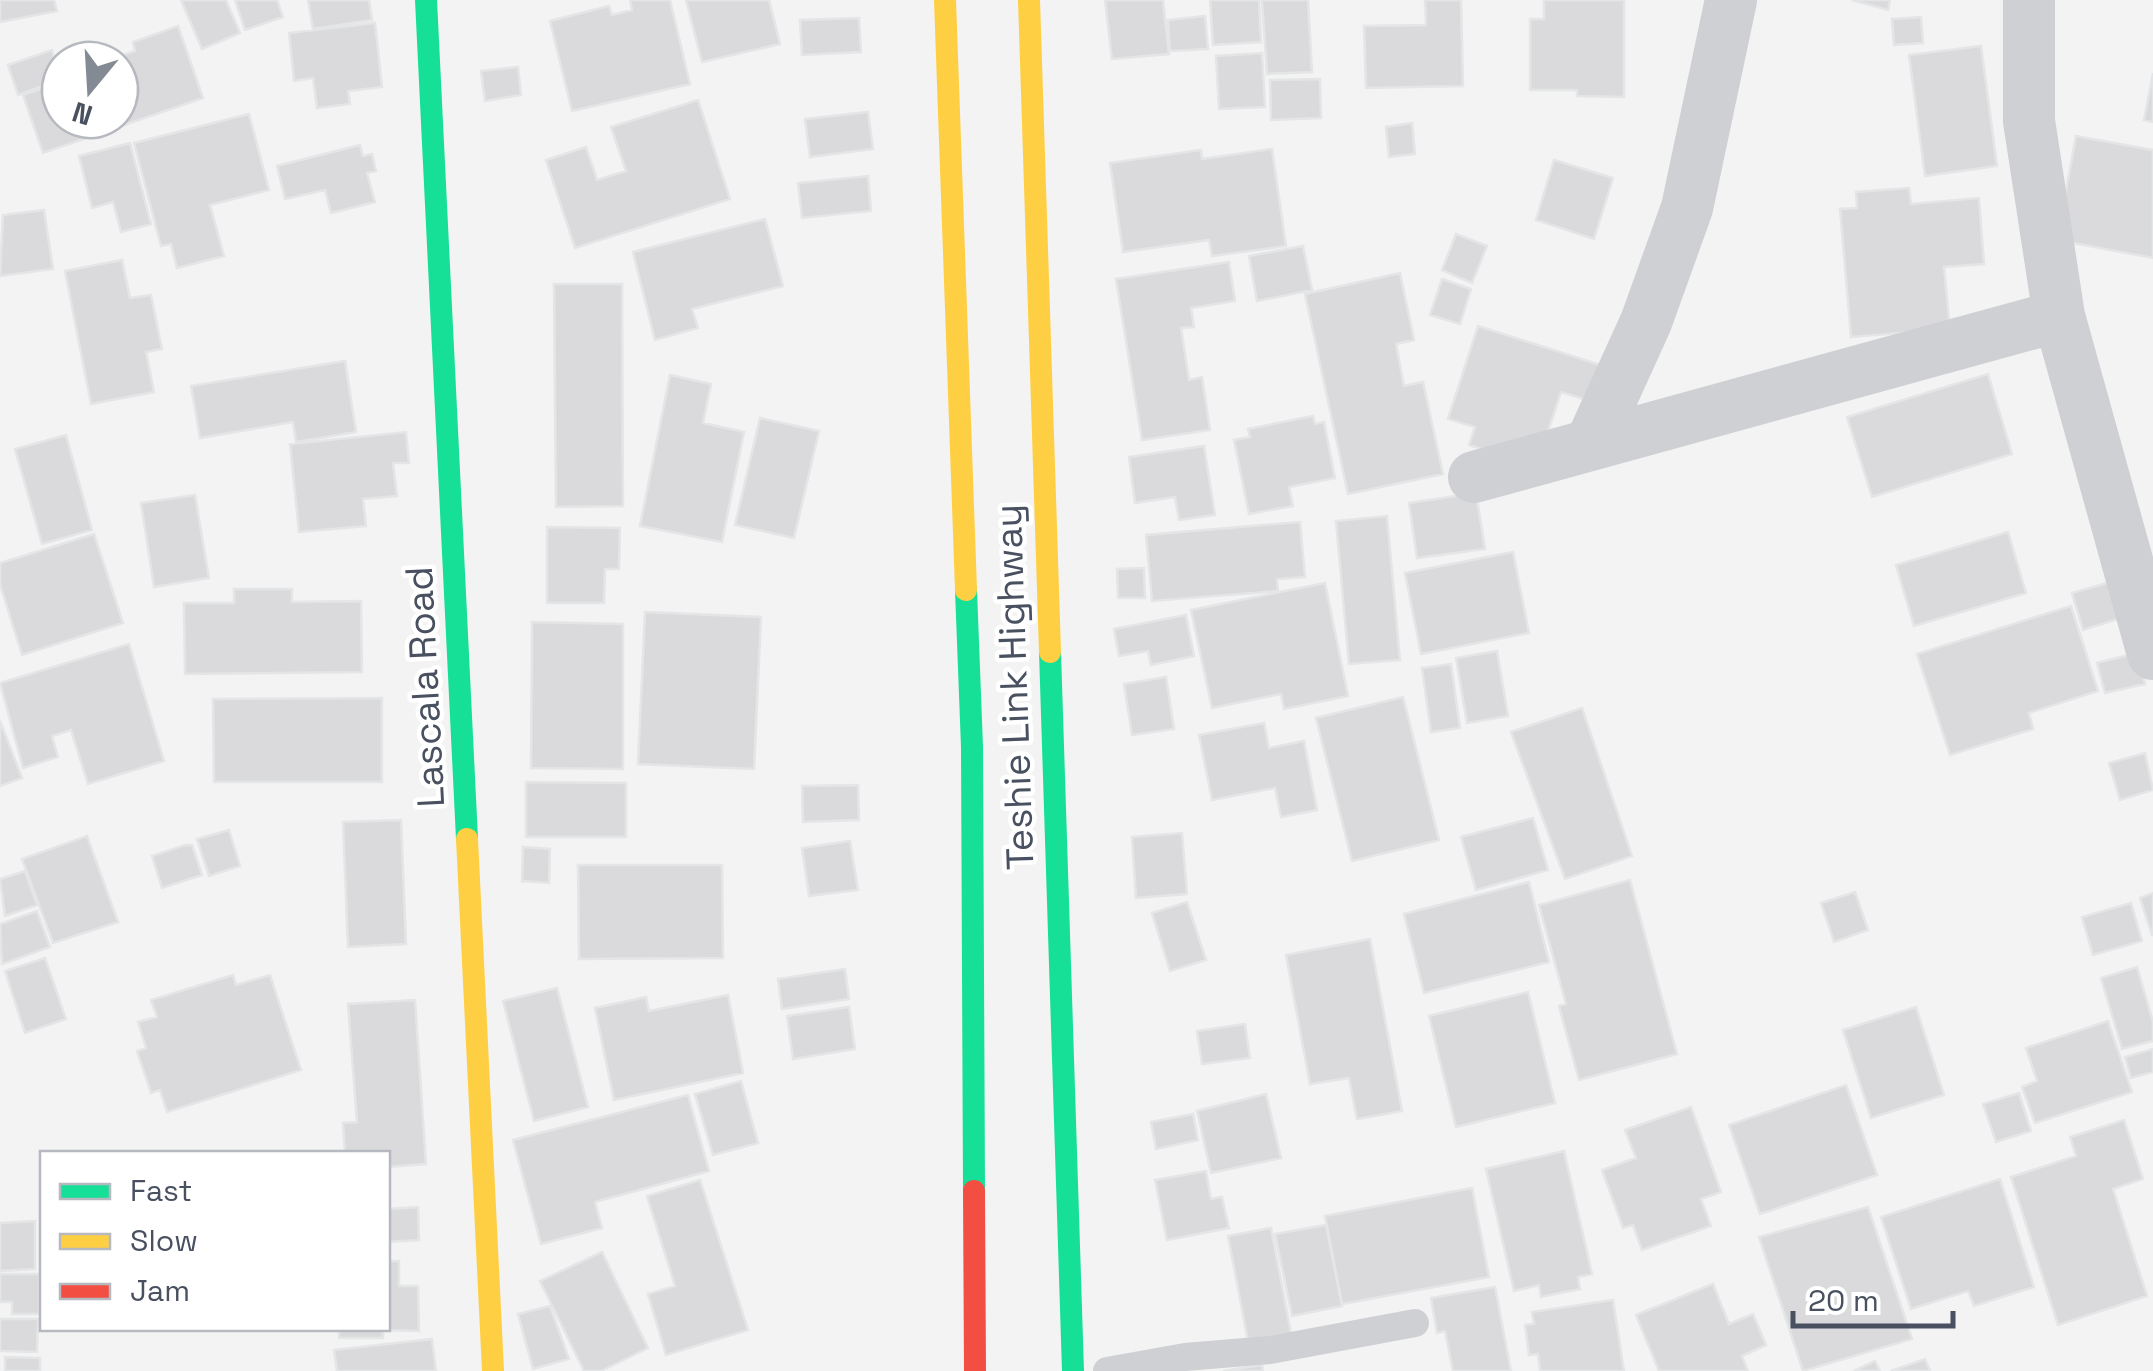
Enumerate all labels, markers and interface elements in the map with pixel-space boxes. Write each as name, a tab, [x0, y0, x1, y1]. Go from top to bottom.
north arrow	[40, 40, 140, 140]
text: N	[68, 94, 97, 134]
street label: Teshie Link Highway	[984, 503, 1044, 871]
street label: Lascala Road	[395, 565, 455, 809]
legend	[40, 1151, 390, 1331]
text: Fast	[130, 1171, 192, 1210]
text: Slow	[130, 1221, 198, 1260]
scale bar	[1793, 1266, 1953, 1328]
text: Jam	[130, 1271, 190, 1310]
text: 20 m	[1808, 1281, 1879, 1320]

